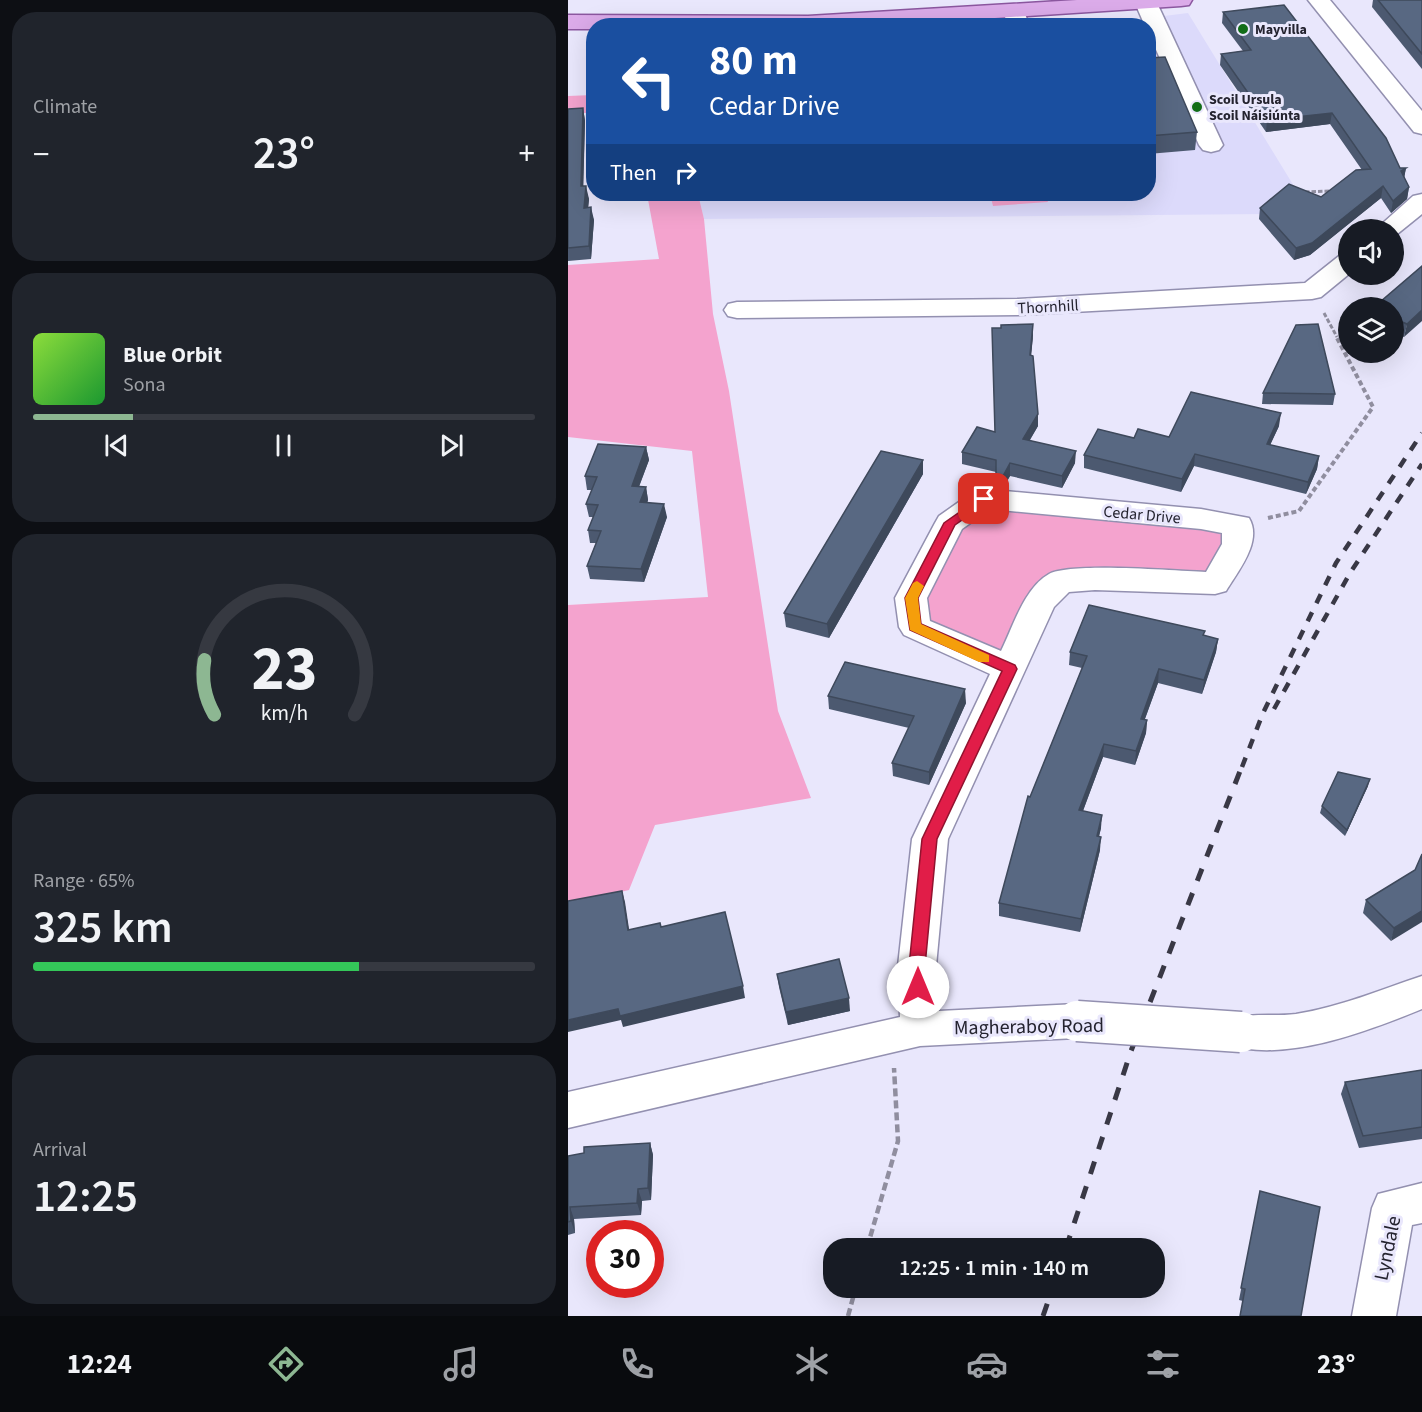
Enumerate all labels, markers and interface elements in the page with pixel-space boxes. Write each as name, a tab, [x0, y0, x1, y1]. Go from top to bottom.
place label: Mayvilla	[1255, 20, 1307, 40]
marker: Mayvilla	[1236, 22, 1250, 36]
text: 80 m	[709, 31, 798, 91]
icon: left	[610, 42, 688, 120]
text: Cedar Drive	[709, 87, 840, 126]
place label: Scoil Ursula Scoil Náisiúnta	[1209, 90, 1300, 126]
text: Climate	[33, 93, 97, 121]
marker: Scoil Ursula Scoil Náisiúnta	[1190, 100, 1204, 114]
text: 23°	[253, 122, 315, 186]
text: −	[33, 131, 49, 178]
text: +	[519, 131, 535, 178]
icon: right	[669, 156, 702, 189]
text: Then	[610, 157, 657, 189]
map controls	[1338, 219, 1404, 363]
button: sound	[1338, 219, 1404, 285]
street label: Thornhill	[1017, 294, 1079, 320]
button: layers	[1338, 297, 1404, 363]
text: Blue Orbit	[123, 339, 222, 371]
text: Sona	[123, 371, 166, 399]
icon: previous	[100, 429, 133, 462]
icon: pause	[267, 429, 300, 462]
icon: next	[435, 429, 468, 462]
pin	[958, 473, 1009, 524]
icon: arrive	[967, 482, 1000, 515]
street label: Cedar Drive	[1102, 501, 1182, 529]
text: 23	[251, 625, 317, 714]
text: km/h	[260, 698, 308, 729]
text: Range · 65%	[33, 867, 134, 895]
text: 325 km	[33, 896, 173, 960]
position arrow	[886, 955, 950, 1019]
street label: Magheraboy Road	[954, 1012, 1104, 1042]
text: Arrival	[33, 1136, 87, 1164]
text: 12:25	[33, 1165, 138, 1229]
street label: Lyndale	[1367, 1213, 1408, 1283]
speed limit sign: 30	[586, 1220, 664, 1298]
text: 12:25 · 1 min · 140 m	[899, 1252, 1089, 1284]
icon: directions	[265, 1343, 307, 1385]
icon: music	[440, 1343, 482, 1385]
icon: phone	[616, 1343, 658, 1385]
icon: climate	[791, 1343, 833, 1385]
icon: car	[966, 1343, 1008, 1385]
icon: filters	[1142, 1343, 1184, 1385]
text: 12:24	[67, 1345, 132, 1384]
text: 23°	[1317, 1345, 1355, 1384]

